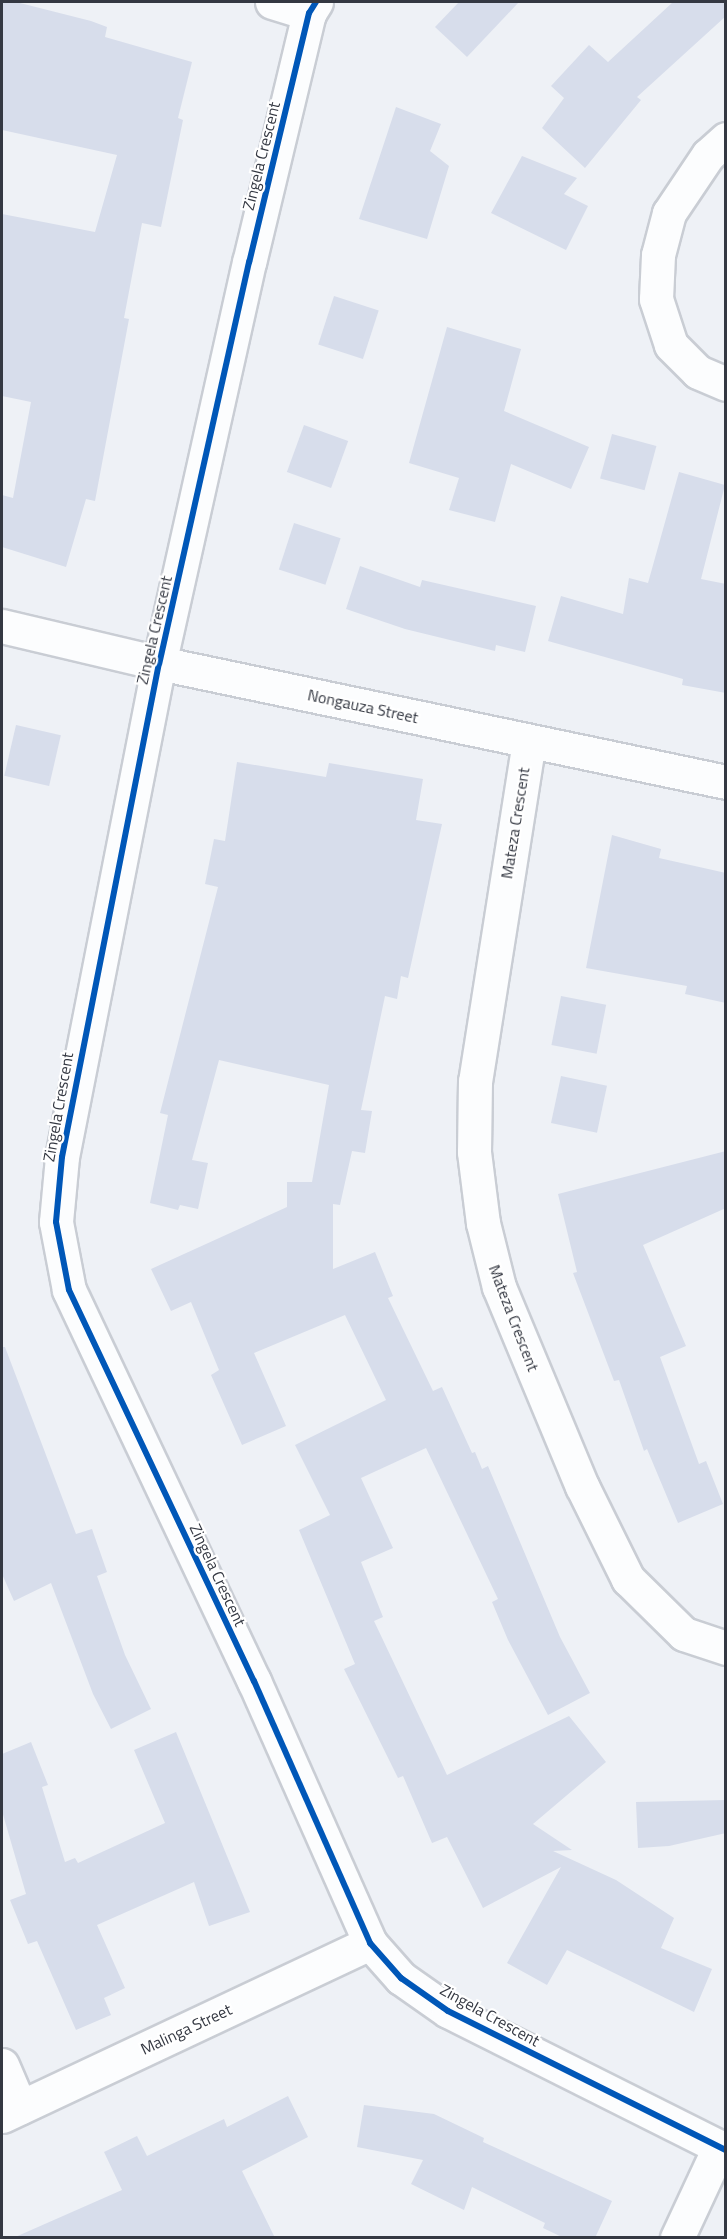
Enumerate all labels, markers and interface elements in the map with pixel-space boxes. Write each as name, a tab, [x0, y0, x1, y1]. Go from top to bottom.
street label: Zingela Crescent	[238, 100, 284, 212]
street label: Zingela Crescent	[132, 574, 176, 686]
street label: Nongauza Street	[306, 685, 420, 727]
street label: Mateza Crescent	[497, 766, 533, 880]
street label: Zingela Crescent	[39, 1051, 77, 1163]
street label: Mateza Crescent	[485, 1262, 543, 1374]
street label: Zingela Crescent	[186, 1521, 250, 1629]
street label: Zingela Crescent	[437, 1980, 543, 2050]
street label: Malinga Street	[137, 2000, 235, 2058]

